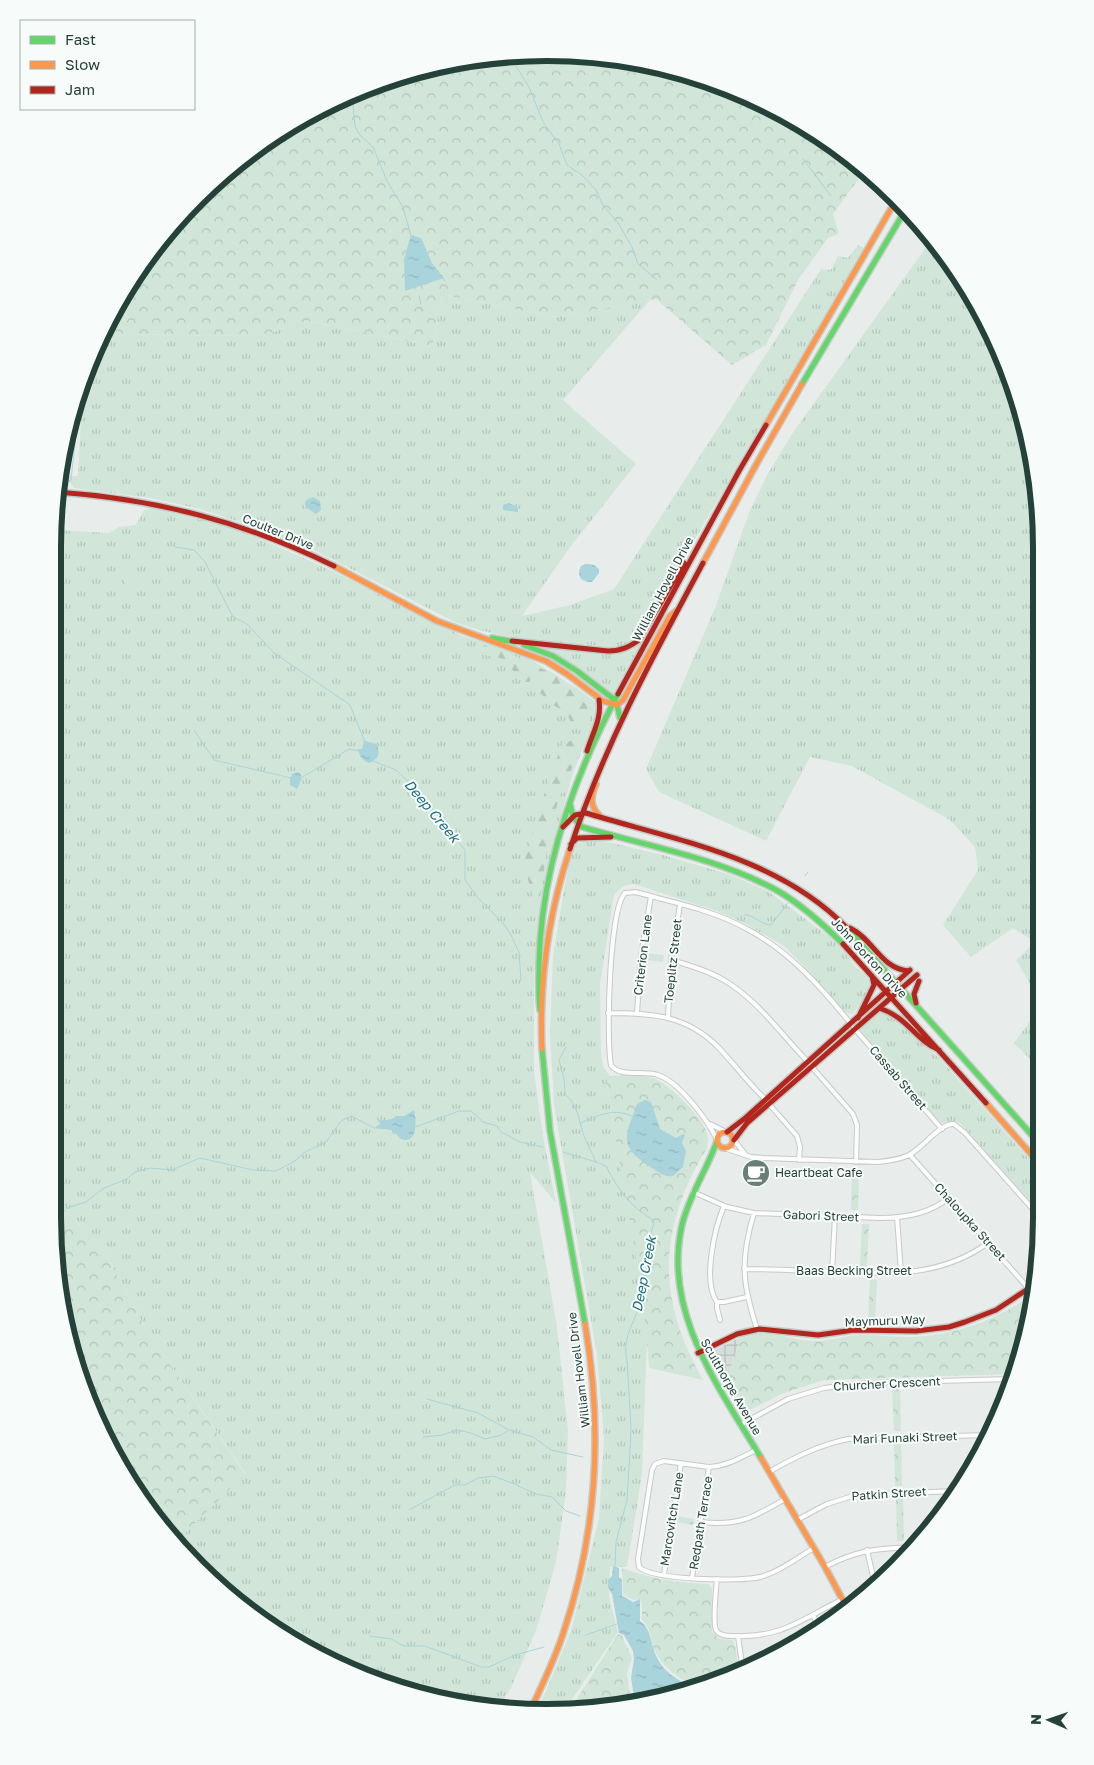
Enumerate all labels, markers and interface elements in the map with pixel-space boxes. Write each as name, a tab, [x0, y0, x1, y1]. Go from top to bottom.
legend	[20, 20, 195, 110]
text: Fast	[65, 30, 96, 48]
text: Slow	[65, 55, 100, 73]
text: Jam	[65, 80, 95, 98]
street label: Coulter Drive	[240, 510, 316, 553]
street label: William Hovell Drive	[629, 534, 696, 643]
water label: Deep Creek	[401, 776, 465, 847]
street label: Criterion Lane	[630, 914, 655, 996]
street label: John Gorton Drive	[828, 914, 910, 1001]
street label: Toeplitz Street	[661, 918, 684, 1004]
street label: Cassab Street	[866, 1042, 931, 1113]
cafe icon: Heartbeat Cafe	[741, 1158, 771, 1188]
place label: Heartbeat Cafe	[775, 1165, 863, 1180]
street label: Chaloupka Street	[931, 1180, 1009, 1264]
street label: Gabori Street	[783, 1207, 860, 1224]
water label: Deep Creek	[628, 1232, 660, 1313]
street label: Baas Becking Street	[796, 1263, 912, 1278]
street label: William Hovell Drive	[564, 1312, 593, 1429]
street label: Maymuru Way	[844, 1312, 926, 1329]
street label: Sculthorpe Avenue	[698, 1336, 765, 1438]
street label: Churcher Crescent	[833, 1373, 941, 1394]
street label: Mari Funaki Street	[852, 1428, 958, 1447]
street label: Marcovitch Lane	[657, 1471, 686, 1567]
street label: Redpath Terrace	[686, 1475, 715, 1571]
street label: Patkin Street	[851, 1483, 927, 1504]
north arrow	[1024, 1695, 1074, 1745]
text: N	[1027, 1714, 1044, 1725]

